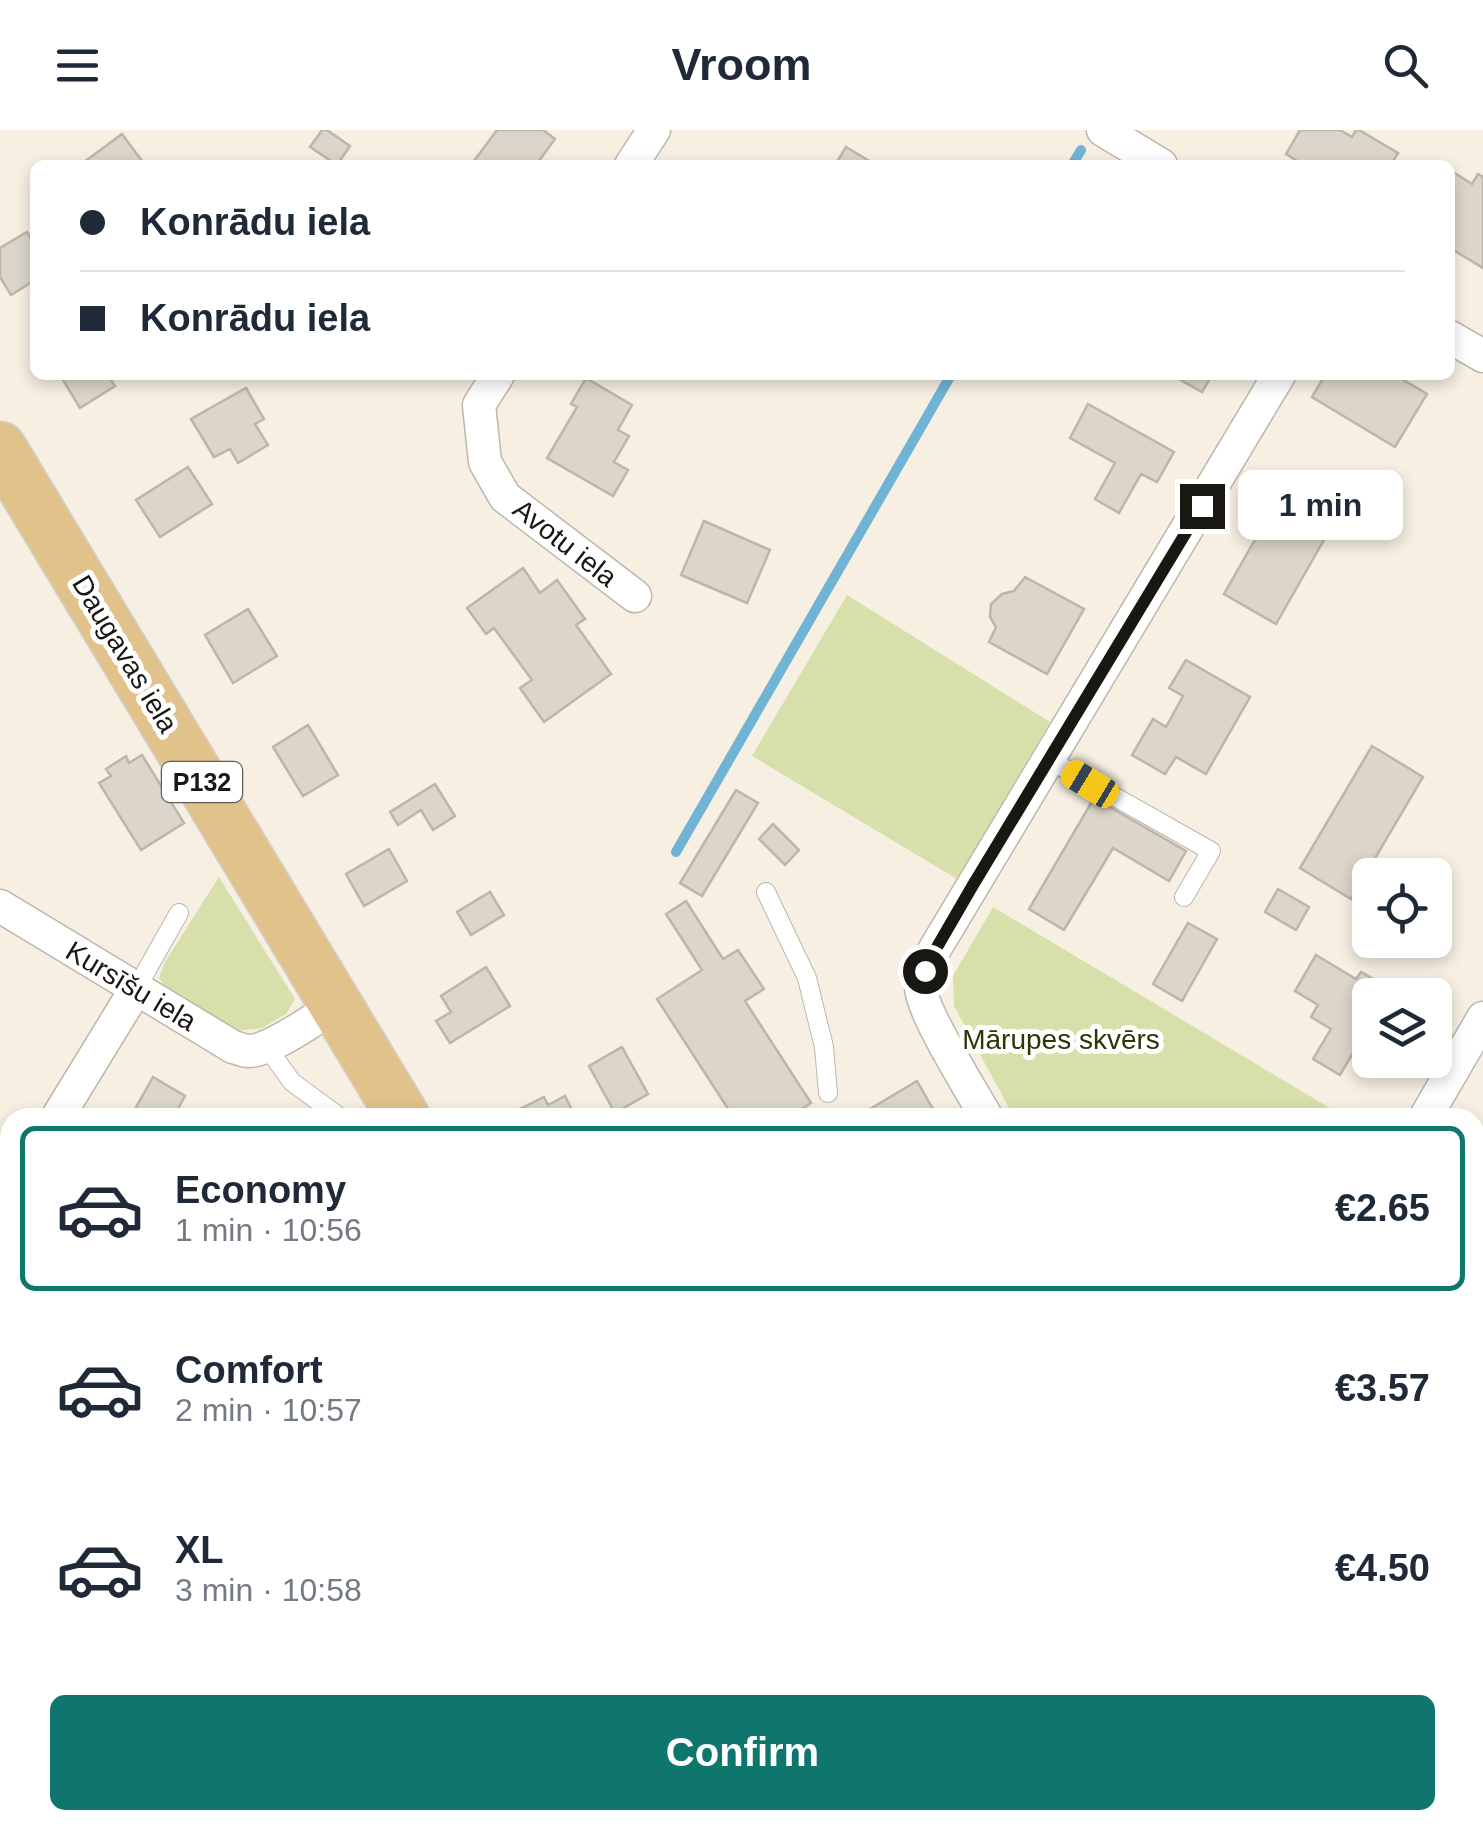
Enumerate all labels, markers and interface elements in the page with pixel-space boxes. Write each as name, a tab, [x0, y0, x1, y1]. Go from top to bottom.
icon: menu	[50, 38, 105, 93]
icon: search	[1378, 38, 1433, 93]
text: Vroom	[671, 39, 812, 90]
text: Konrādu iela	[140, 201, 370, 243]
text: Konrādu iela	[140, 297, 370, 339]
callout: 1 min	[1237, 471, 1402, 541]
route end	[1180, 484, 1225, 529]
text: 1 min	[1279, 487, 1362, 523]
street label: Avotu iela	[507, 493, 623, 593]
street label: Daugavas iela	[66, 570, 184, 738]
car	[1057, 756, 1123, 812]
road number: P132	[162, 762, 242, 802]
map controls	[1352, 858, 1452, 1078]
button: locate	[1352, 858, 1452, 958]
street label: Kursīšu iela	[60, 935, 202, 1037]
route start	[903, 949, 948, 994]
button: layers	[1352, 978, 1452, 1078]
park label: Mārupes skvērs	[962, 1024, 1160, 1055]
icon: car	[55, 1164, 145, 1254]
text: Economy	[175, 1169, 346, 1211]
text: €2.65	[1335, 1187, 1430, 1229]
text: 1 min · 10:56	[175, 1212, 362, 1248]
icon: car	[55, 1344, 145, 1434]
text: Comfort	[175, 1349, 323, 1391]
text: €3.57	[1335, 1367, 1430, 1409]
text: 2 min · 10:57	[175, 1392, 362, 1428]
icon: car	[55, 1524, 145, 1614]
text: XL	[175, 1529, 224, 1571]
text: €4.50	[1335, 1547, 1430, 1589]
text: 3 min · 10:58	[175, 1572, 362, 1608]
button: Confirm	[50, 1695, 1435, 1810]

